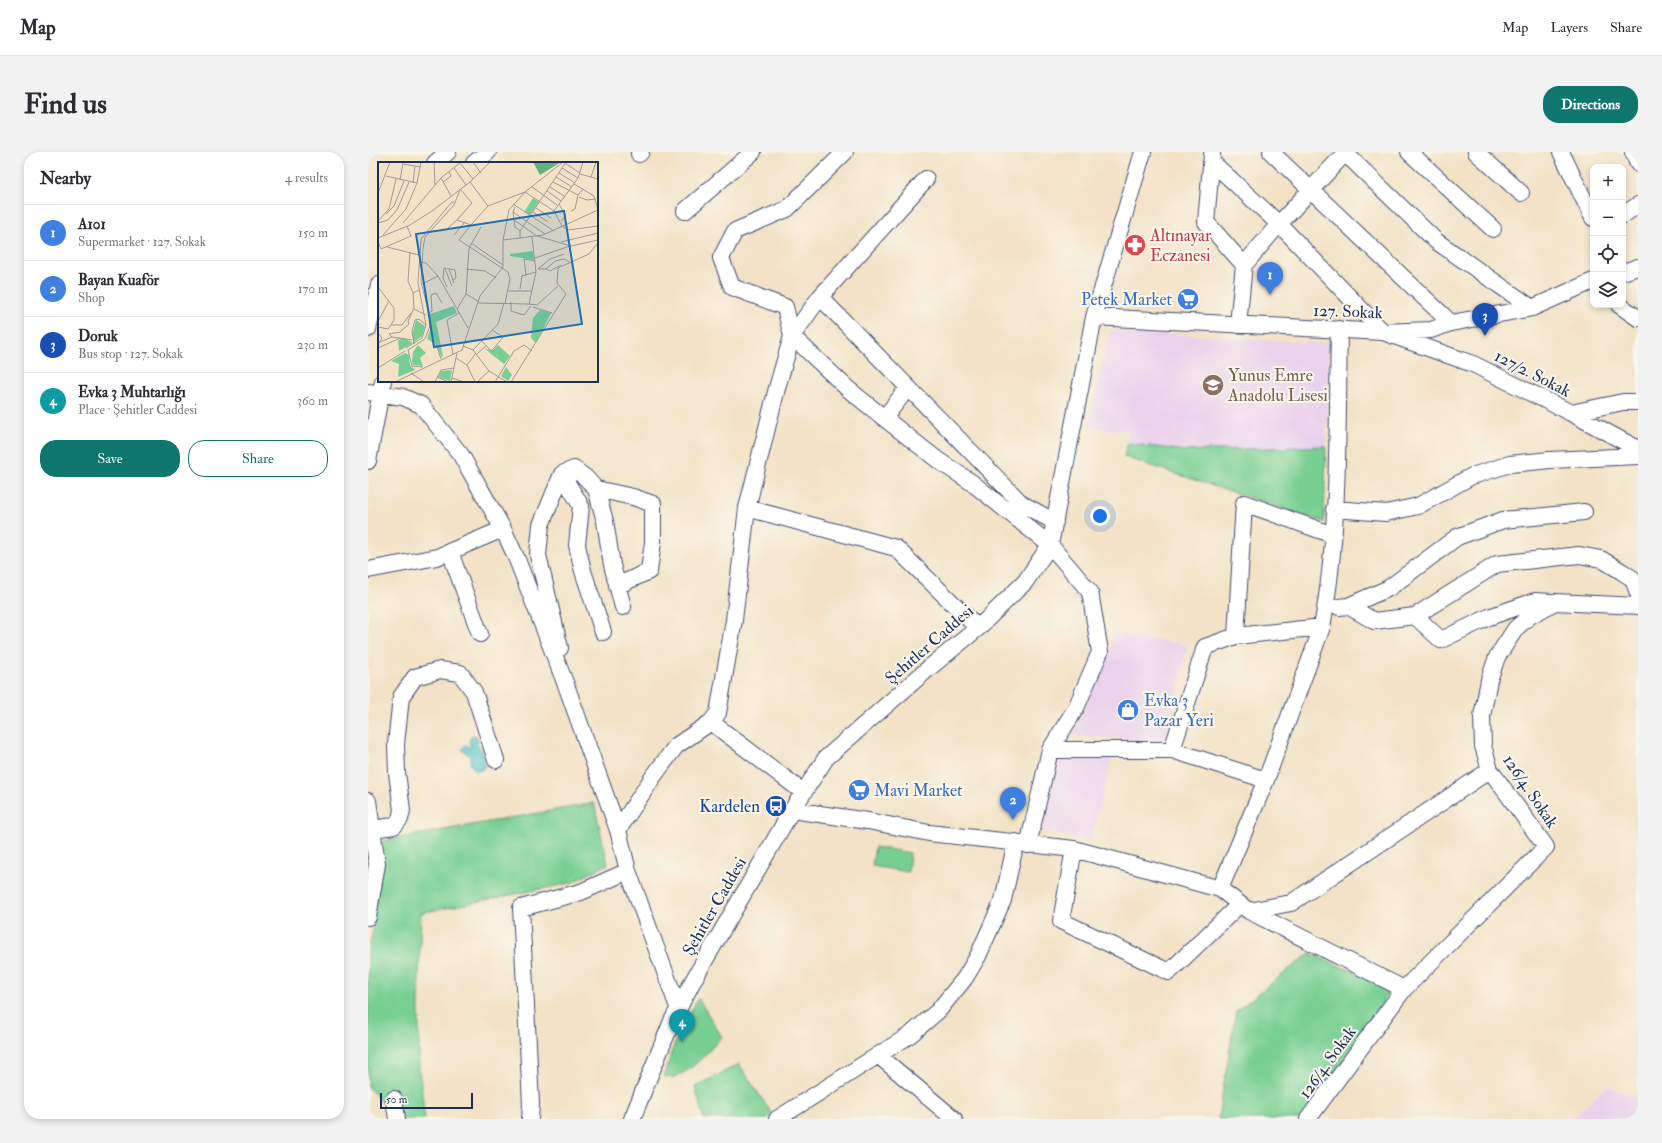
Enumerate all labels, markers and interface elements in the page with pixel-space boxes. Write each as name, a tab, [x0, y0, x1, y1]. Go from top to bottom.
text: Map	[20, 16, 56, 40]
text: Map	[1502, 19, 1528, 36]
text: Layers	[1550, 19, 1588, 36]
text: Share	[1610, 19, 1642, 36]
button: Directions	[1543, 86, 1638, 123]
text: Find us	[24, 87, 107, 122]
inset map	[378, 162, 598, 382]
map controls	[1590, 164, 1626, 308]
button: +	[1590, 164, 1626, 200]
text: Nearby	[40, 168, 91, 189]
text: 4 results	[285, 170, 328, 186]
button: −	[1590, 200, 1626, 236]
text: A101	[78, 215, 106, 234]
text: 1	[51, 225, 55, 241]
text: 150 m	[298, 225, 328, 241]
place label: Altınayar Eczanesi	[1149, 225, 1212, 266]
pharmacy icon: Altınayar Eczanesi	[1122, 232, 1148, 258]
text: Supermarket · 127. Sokak	[78, 234, 206, 250]
button: locate	[1590, 236, 1626, 272]
pin: 1	[1257, 262, 1283, 295]
text: Bayan Kuaför	[78, 271, 159, 290]
button: layers	[1590, 272, 1626, 308]
text: 2	[50, 281, 56, 297]
text: 170 m	[298, 281, 328, 297]
supermarket icon: Petek Market	[1175, 286, 1201, 312]
place label: Petek Market	[1081, 289, 1172, 310]
text: Shop	[78, 290, 105, 306]
street label: 127. Sokak	[1313, 300, 1383, 323]
pin: 3	[1472, 303, 1498, 336]
text: Doruk	[78, 327, 118, 346]
text: 3	[51, 337, 56, 353]
text: 230 m	[297, 337, 328, 353]
street label: 127/2. Sokak	[1491, 345, 1574, 402]
text: Bus stop · 127. Sokak	[78, 346, 183, 362]
place label: Yunus Emre Anadolu Lisesi	[1227, 365, 1328, 406]
school or university icon: Yunus Emre Anadolu Lisesi	[1200, 372, 1226, 398]
text: Evka 3 Muhtarlığı	[78, 383, 186, 402]
text: 4	[49, 393, 57, 409]
text: 360 m	[297, 393, 328, 409]
text: Place · Şehitler Caddesi	[78, 402, 197, 418]
button: Save	[40, 440, 180, 477]
button: Share	[188, 440, 328, 477]
your location	[1090, 506, 1110, 526]
street label: Şehitler Caddesi	[881, 600, 978, 688]
place label: Evka 3 Pazar Yeri	[1144, 690, 1214, 731]
shop icon: Evka 3 Pazar Yeri	[1115, 697, 1141, 723]
street label: 126/4. Sokak	[1498, 750, 1563, 832]
supermarket icon: Mavi Market	[846, 777, 872, 803]
place label: Mavi Market	[874, 780, 963, 801]
pin: 2	[1000, 787, 1026, 820]
bus stop icon: Kardelen	[763, 793, 789, 819]
place label: Kardelen	[699, 796, 760, 817]
street label: Şehitler Caddesi	[678, 853, 751, 959]
pin: 4	[669, 1009, 695, 1042]
street label: 126/4. Sokak	[1294, 1022, 1361, 1103]
scale bar	[380, 1091, 473, 1110]
text: 50 m	[386, 1093, 407, 1106]

